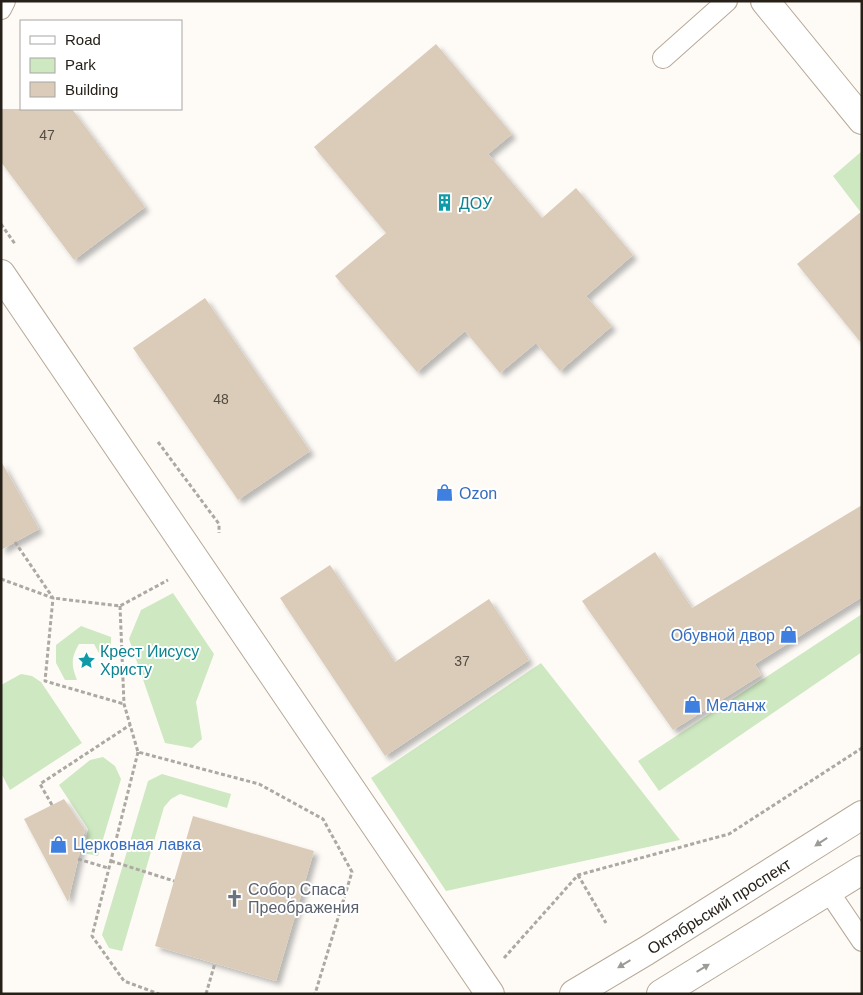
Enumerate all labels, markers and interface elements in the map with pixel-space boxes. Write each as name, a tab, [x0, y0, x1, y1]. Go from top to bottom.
legend	[20, 20, 182, 110]
text: Road	[65, 31, 101, 48]
text: Park	[65, 56, 96, 73]
text: Building	[65, 81, 118, 98]
house number: 47	[39, 127, 55, 143]
building icon: ДОУ	[435, 193, 455, 213]
place label: ДОУ	[459, 195, 493, 212]
house number: 48	[213, 391, 229, 407]
shop icon: Ozon	[435, 483, 455, 503]
place label: Ozon	[459, 485, 497, 502]
shop icon: Обувной двор	[779, 625, 799, 645]
place label: Обувной двор	[671, 627, 775, 644]
place label: Крест Иисусу Христу	[100, 643, 199, 678]
place icon: Крест Иисусу Христу	[76, 650, 96, 670]
house number: 37	[454, 653, 470, 669]
shop icon: Меланж	[682, 695, 702, 715]
place label: Меланж	[706, 697, 766, 714]
shop icon: Церковная лавка	[49, 834, 69, 854]
place label: Церковная лавка	[73, 836, 201, 853]
one-way arrow	[814, 837, 828, 846]
street label: Октябрьский проспект	[644, 855, 795, 958]
place label: Собор Спаса Преображения	[248, 881, 359, 916]
church icon: Собор Спаса Преображения	[224, 888, 244, 908]
one-way arrow	[617, 960, 630, 969]
one-way arrow	[696, 964, 709, 973]

